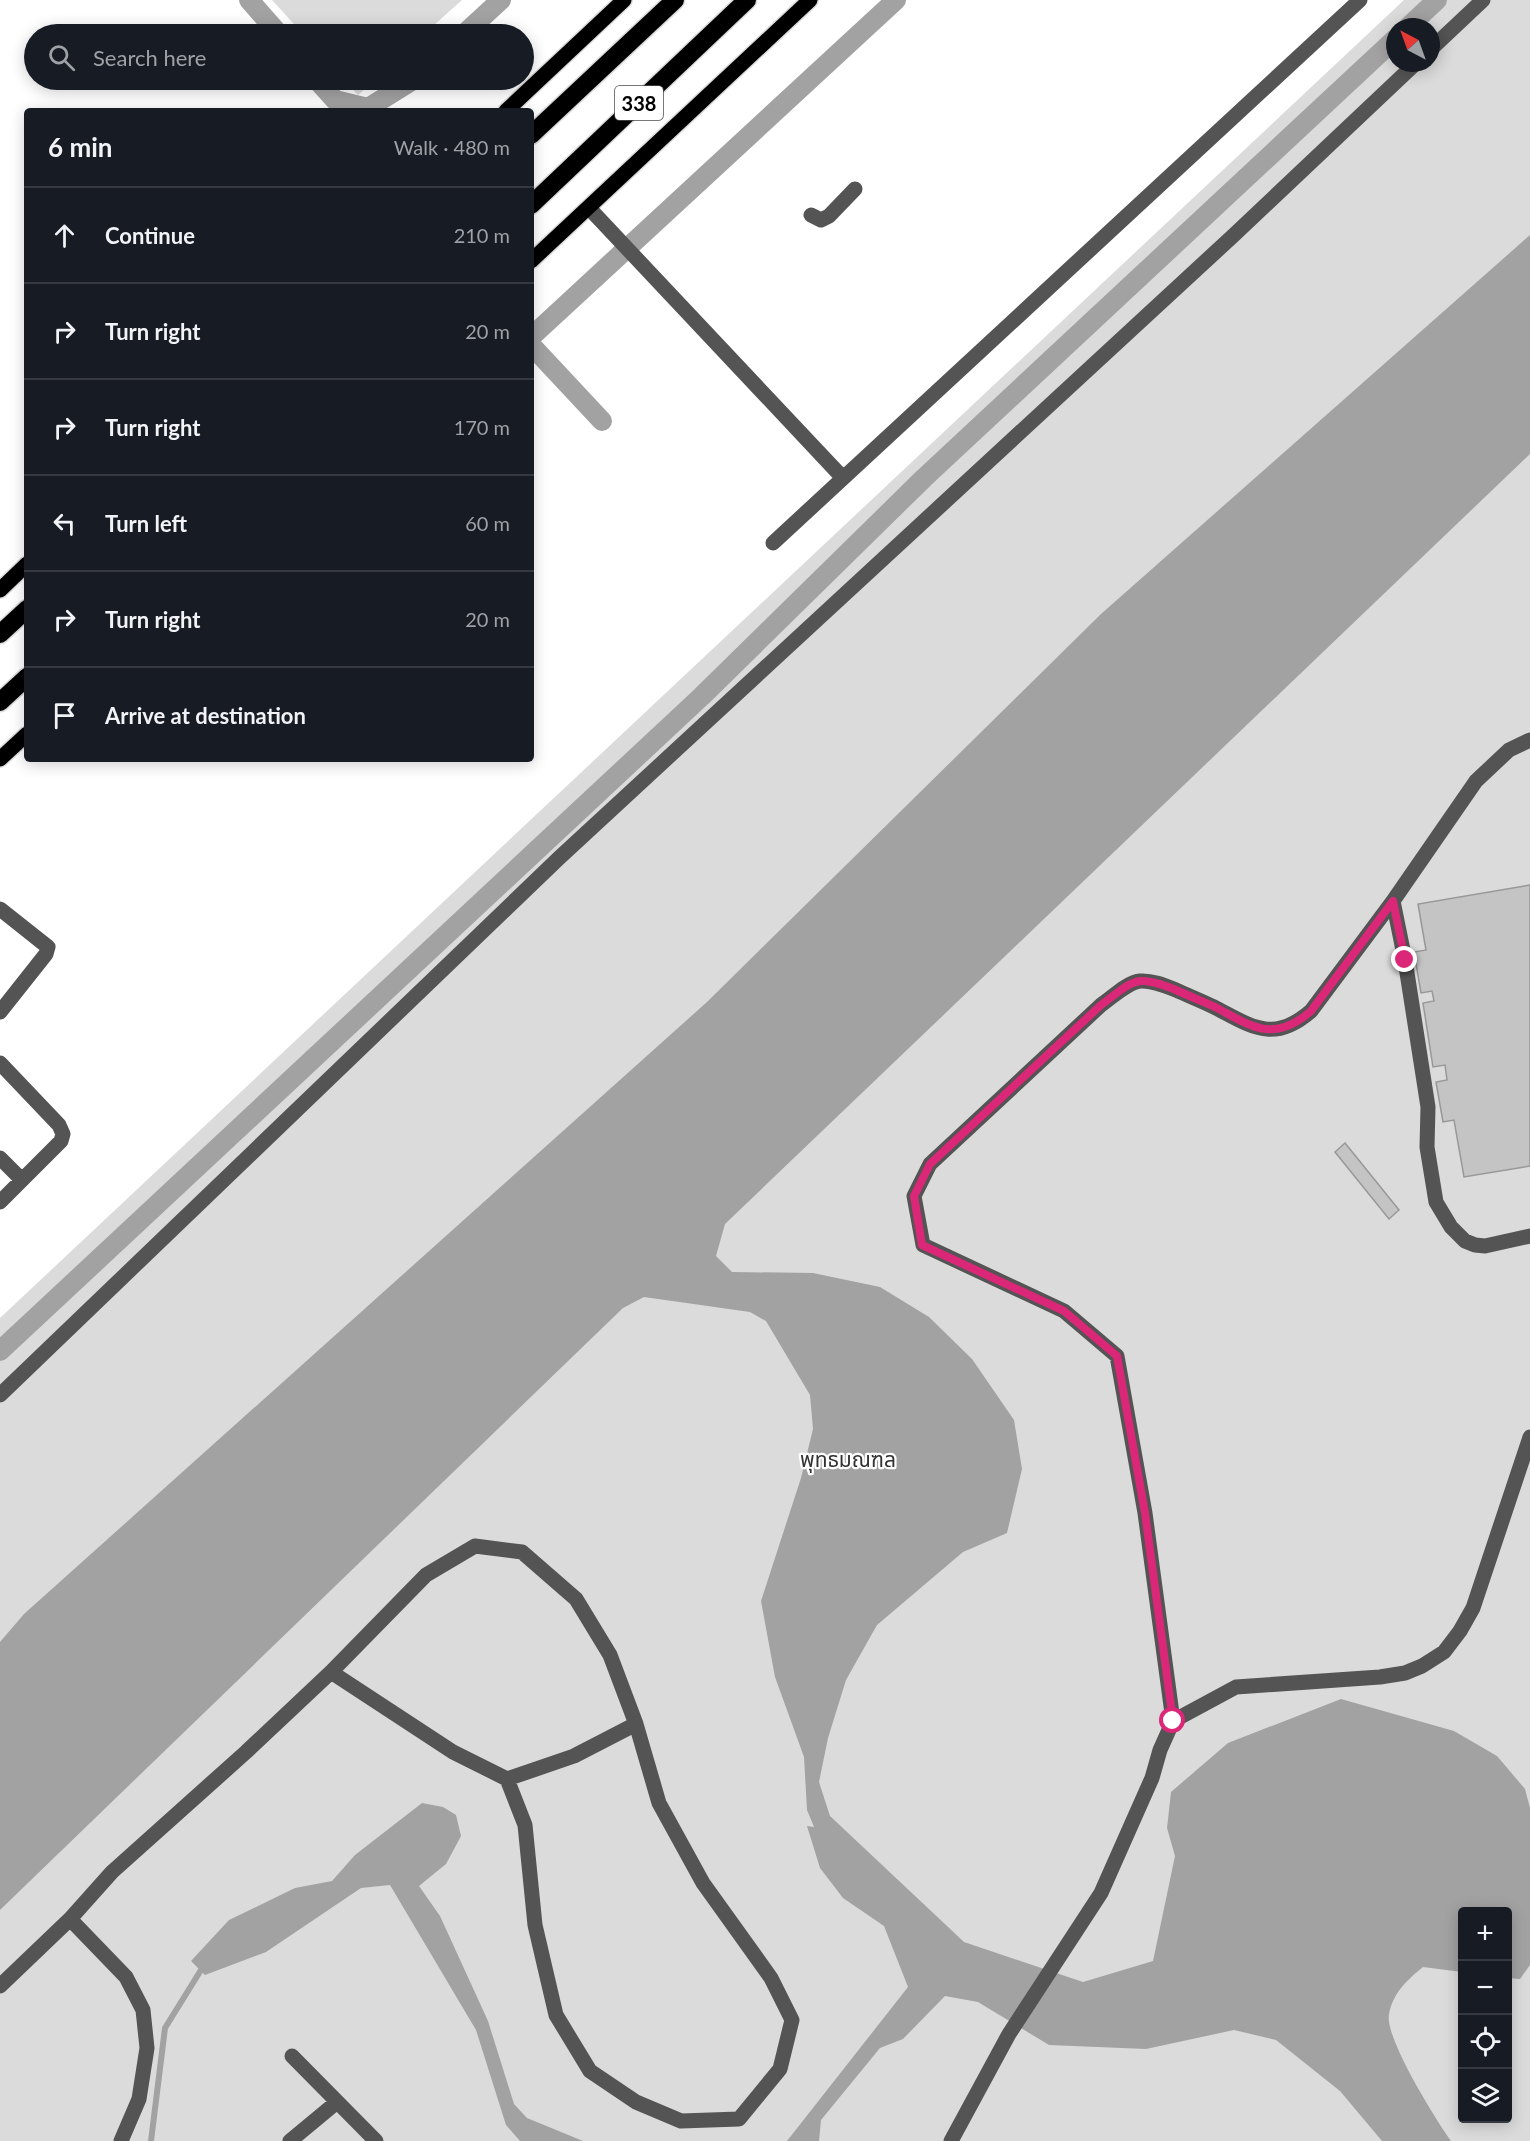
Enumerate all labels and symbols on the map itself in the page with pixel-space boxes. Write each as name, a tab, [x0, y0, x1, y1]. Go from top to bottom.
north arrow	[1386, 18, 1440, 72]
road number: 338	[615, 86, 663, 120]
route end	[1391, 946, 1417, 972]
park label: พุทธมณฑล	[800, 1446, 896, 1473]
route start	[1159, 1707, 1185, 1733]

